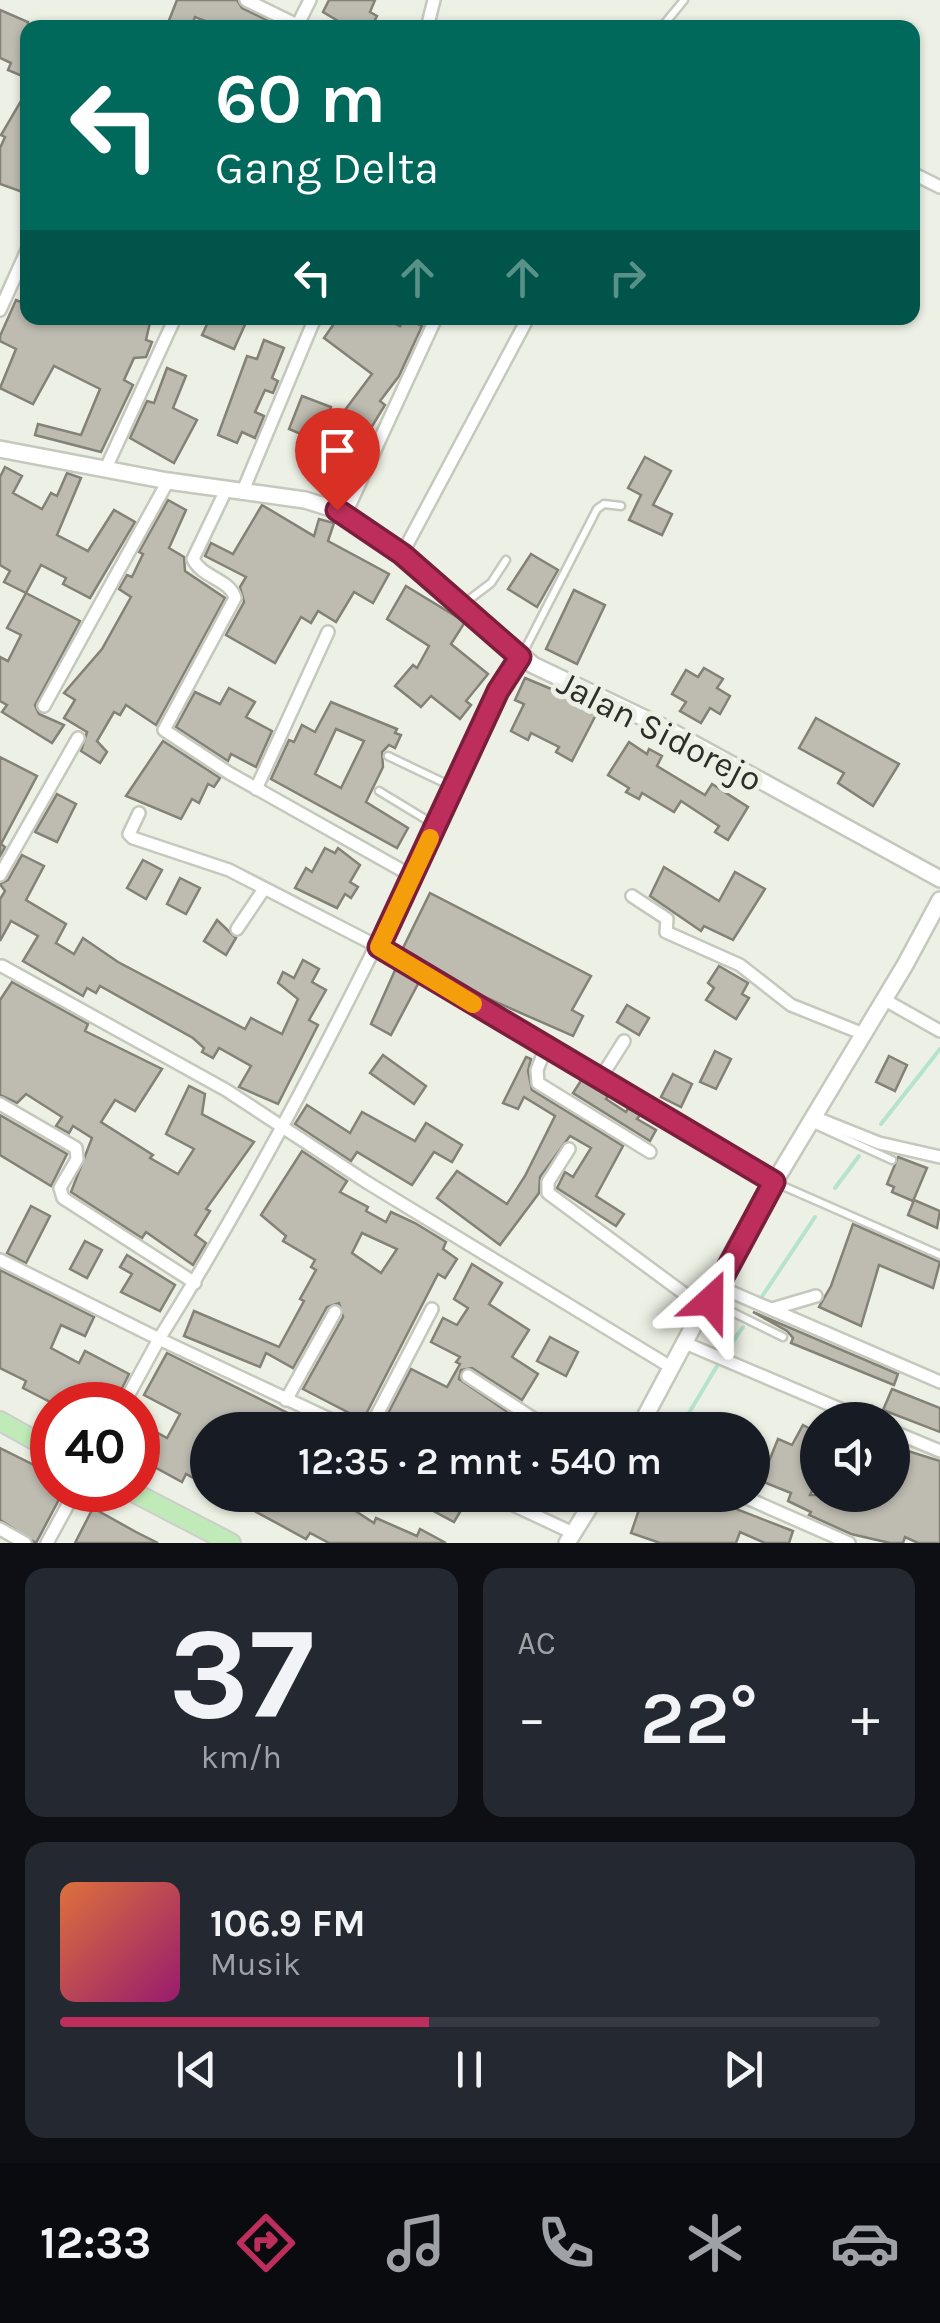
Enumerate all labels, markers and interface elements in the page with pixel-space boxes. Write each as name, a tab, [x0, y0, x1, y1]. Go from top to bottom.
text: 60 m	[215, 58, 386, 140]
icon: left	[50, 60, 180, 190]
text: Gang Delta	[215, 142, 439, 194]
icon: left	[285, 250, 340, 305]
icon: ahead	[390, 250, 445, 305]
icon: ahead	[495, 250, 550, 305]
icon: right	[600, 250, 655, 305]
pin	[295, 408, 380, 511]
icon: arrive	[310, 423, 365, 478]
street label: Jalan Sidorejo	[551, 662, 769, 801]
position arrow	[658, 1249, 762, 1353]
speed limit sign: 40	[30, 1382, 160, 1512]
map controls	[800, 1402, 910, 1512]
button: sound	[800, 1402, 910, 1512]
text: 12:35 · 2 mnt · 540 m	[298, 1439, 662, 1484]
text: 37	[168, 1598, 314, 1750]
text: AC	[518, 1625, 556, 1662]
text: 22°	[640, 1674, 758, 1762]
text: −	[518, 1686, 546, 1750]
text: +	[851, 1686, 880, 1750]
text: km/h	[201, 1739, 282, 1776]
text: 106.9 FM	[210, 1901, 366, 1946]
text: Musik	[210, 1946, 301, 1983]
icon: previous	[169, 2042, 224, 2097]
icon: pause	[442, 2042, 497, 2097]
icon: next	[716, 2042, 771, 2097]
icon: directions	[231, 2208, 301, 2278]
icon: music	[381, 2208, 451, 2278]
icon: phone	[531, 2208, 601, 2278]
icon: climate	[680, 2208, 750, 2278]
icon: car	[830, 2208, 900, 2278]
text: 12:33	[40, 2217, 151, 2269]

